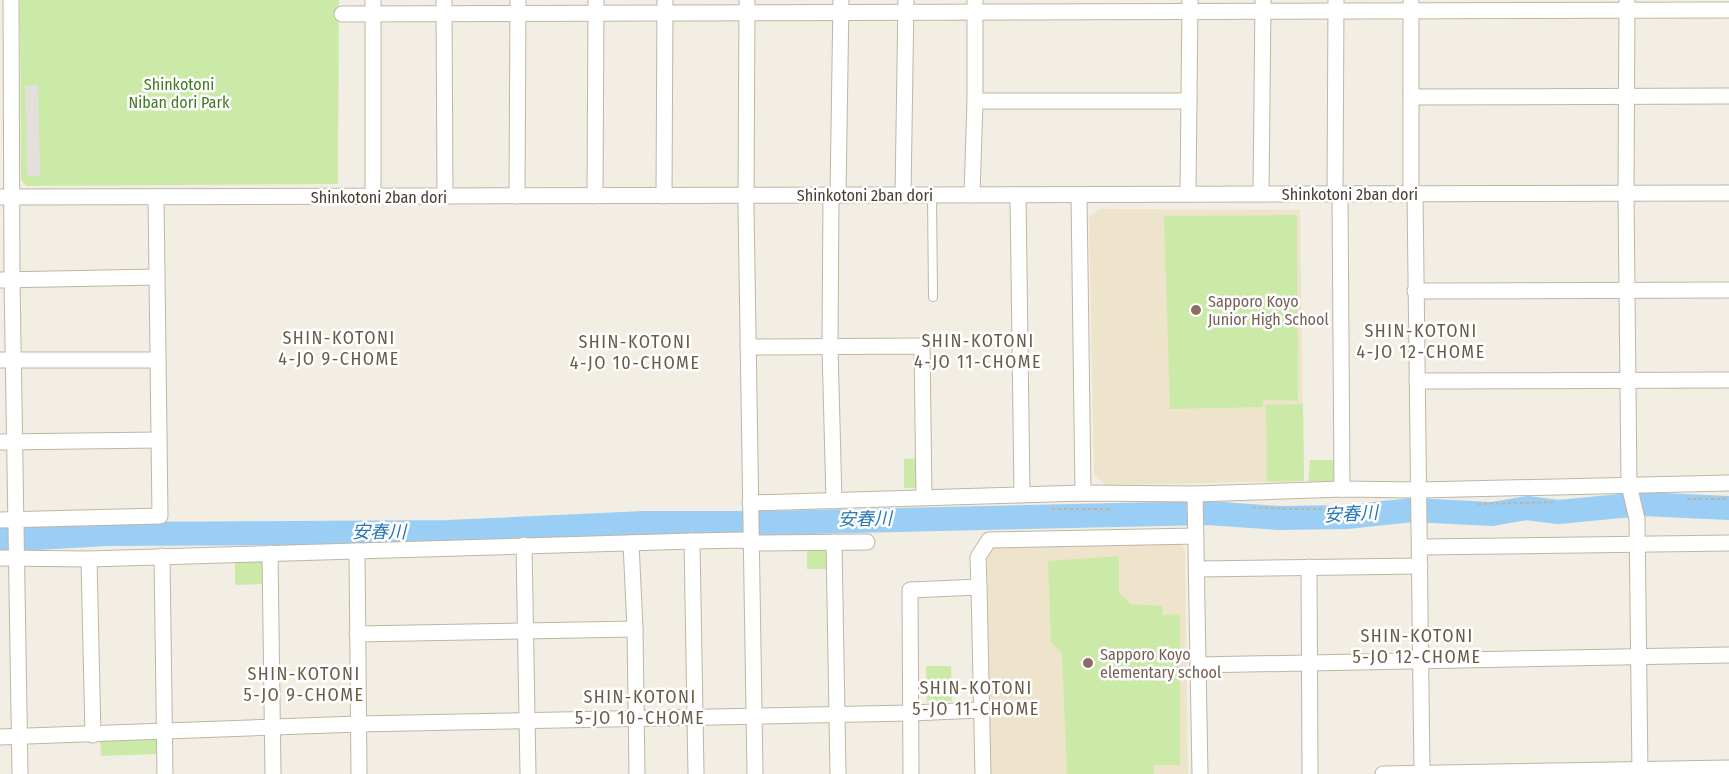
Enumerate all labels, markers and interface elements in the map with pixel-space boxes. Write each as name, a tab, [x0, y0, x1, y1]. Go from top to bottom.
park label: Shinkotoni Niban dori Park	[129, 75, 230, 112]
street label: Shinkotoni 2ban dori	[1282, 185, 1418, 204]
street label: Shinkotoni 2ban dori	[797, 186, 933, 205]
street label: Shinkotoni 2ban dori	[311, 188, 447, 207]
place label: Sapporo Koyo Junior High School	[1208, 292, 1329, 329]
marker: Sapporo Koyo Junior High School	[1189, 303, 1203, 317]
district label: SHIN-KOTONI 4-JO 12-CHOME	[1356, 320, 1486, 363]
district label: SHIN-KOTONI 4-JO 9-CHOME	[278, 327, 400, 370]
district label: SHIN-KOTONI 4-JO 11-CHOME	[914, 330, 1042, 373]
district label: SHIN-KOTONI 4-JO 10-CHOME	[570, 331, 700, 374]
water label: 安春川	[1323, 501, 1381, 526]
water label: 安春川	[838, 507, 894, 530]
water label: 安春川	[352, 521, 408, 543]
district label: SHIN-KOTONI 5-JO 12-CHOME	[1353, 625, 1481, 668]
place label: Sapporo Koyo elementary school	[1100, 645, 1221, 682]
marker: Sapporo Koyo elementary school	[1081, 656, 1095, 670]
district label: SHIN-KOTONI 5-JO 9-CHOME	[243, 663, 365, 706]
district label: SHIN-KOTONI 5-JO 11-CHOME	[912, 677, 1040, 720]
district label: SHIN-KOTONI 5-JO 10-CHOME	[575, 686, 705, 729]

